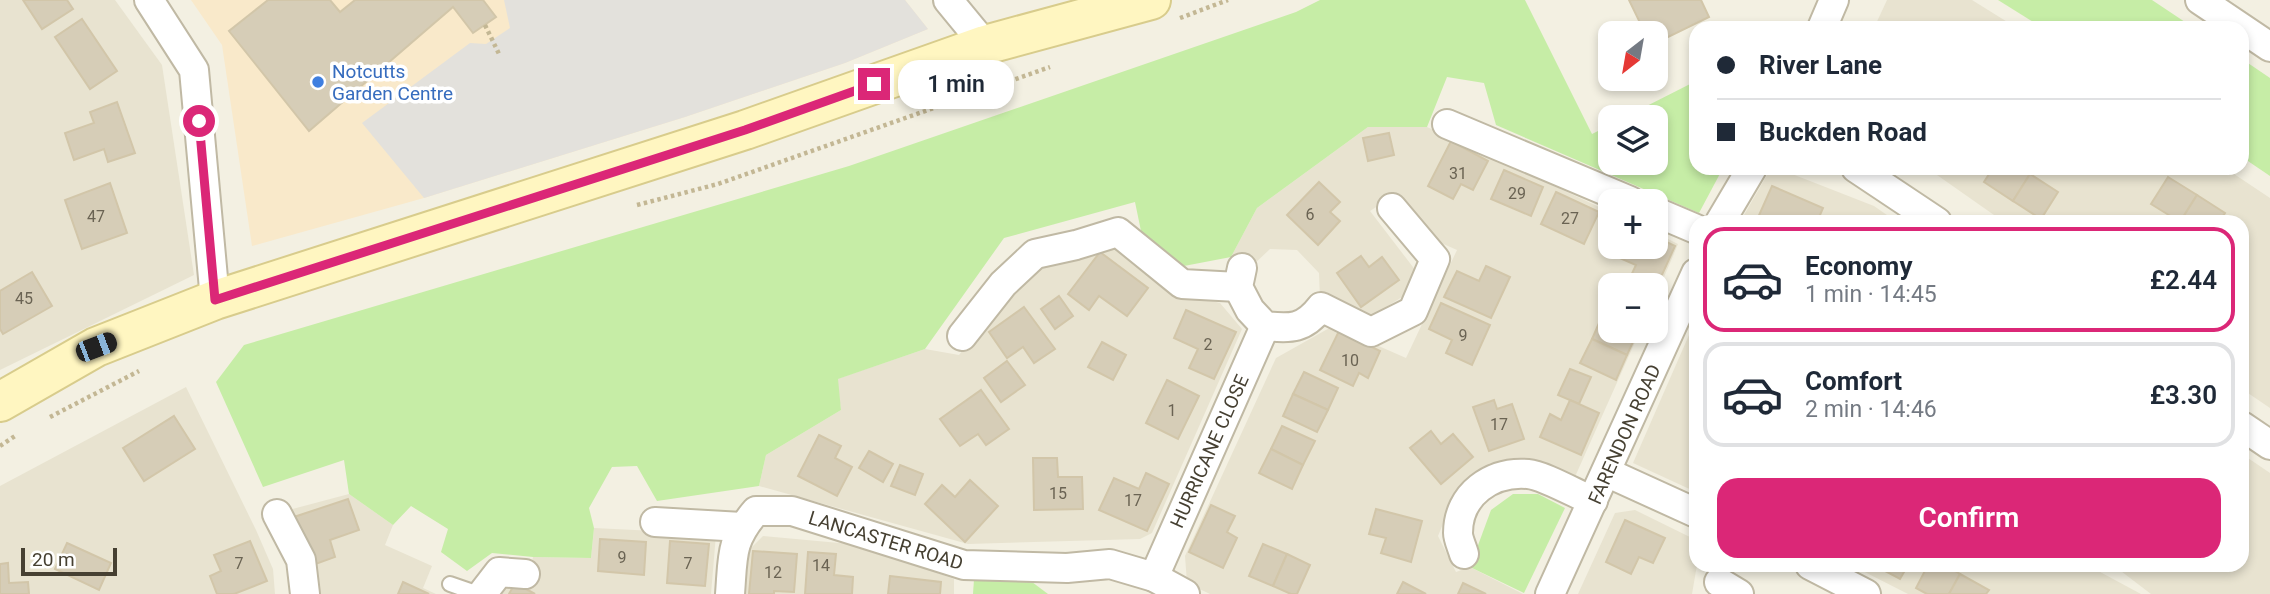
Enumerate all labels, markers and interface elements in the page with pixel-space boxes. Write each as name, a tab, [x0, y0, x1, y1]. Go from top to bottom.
north arrow	[1598, 21, 1668, 91]
map controls	[1598, 21, 1668, 343]
text: River Lane	[1759, 50, 1882, 80]
place label: Notcutts Garden Centre	[332, 60, 453, 105]
callout: 1 min	[898, 60, 1014, 108]
route end	[858, 68, 890, 100]
text: 1 min	[927, 71, 985, 98]
marker: Notcutts Garden Centre	[310, 74, 326, 90]
route start	[183, 105, 215, 137]
button: layers	[1598, 105, 1668, 175]
text: Buckden Road	[1759, 117, 1927, 147]
house number: 31	[1449, 164, 1467, 183]
house number: 29	[1508, 184, 1526, 203]
button: +	[1598, 189, 1668, 259]
house number: 6	[1306, 205, 1315, 224]
house number: 47	[87, 207, 105, 226]
house number: 27	[1561, 209, 1579, 228]
icon: car	[1721, 248, 1784, 311]
text: Economy	[1805, 251, 1912, 281]
text: £2.44	[2150, 265, 2217, 295]
button: −	[1598, 273, 1668, 343]
text: 1 min · 14:45	[1805, 281, 1937, 308]
house number: 45	[15, 289, 33, 308]
house number: 9	[1459, 326, 1468, 345]
car	[73, 330, 120, 364]
house number: 2	[1204, 335, 1213, 354]
house number: 10	[1341, 351, 1359, 370]
street label: FARENDON ROAD	[1583, 361, 1666, 508]
icon: car	[1721, 363, 1784, 426]
text: Comfort	[1805, 366, 1902, 396]
street label: HURRICANE CLOSE	[1165, 371, 1254, 531]
text: £3.30	[2150, 380, 2217, 410]
text: 2 min · 14:46	[1805, 396, 1937, 423]
house number: 1	[1168, 401, 1177, 420]
house number: 17	[1490, 415, 1508, 434]
button: Confirm	[1717, 478, 2221, 558]
house number: 15	[1049, 484, 1067, 503]
house number: 17	[1124, 491, 1142, 510]
street label: LANCASTER ROAD	[806, 506, 966, 575]
scale bar	[21, 545, 117, 577]
text: 20 m	[32, 548, 75, 571]
house number: 9	[618, 548, 627, 567]
house number: 7	[235, 554, 244, 573]
house number: 7	[684, 554, 693, 573]
house number: 14	[812, 556, 830, 575]
house number: 12	[764, 563, 782, 582]

